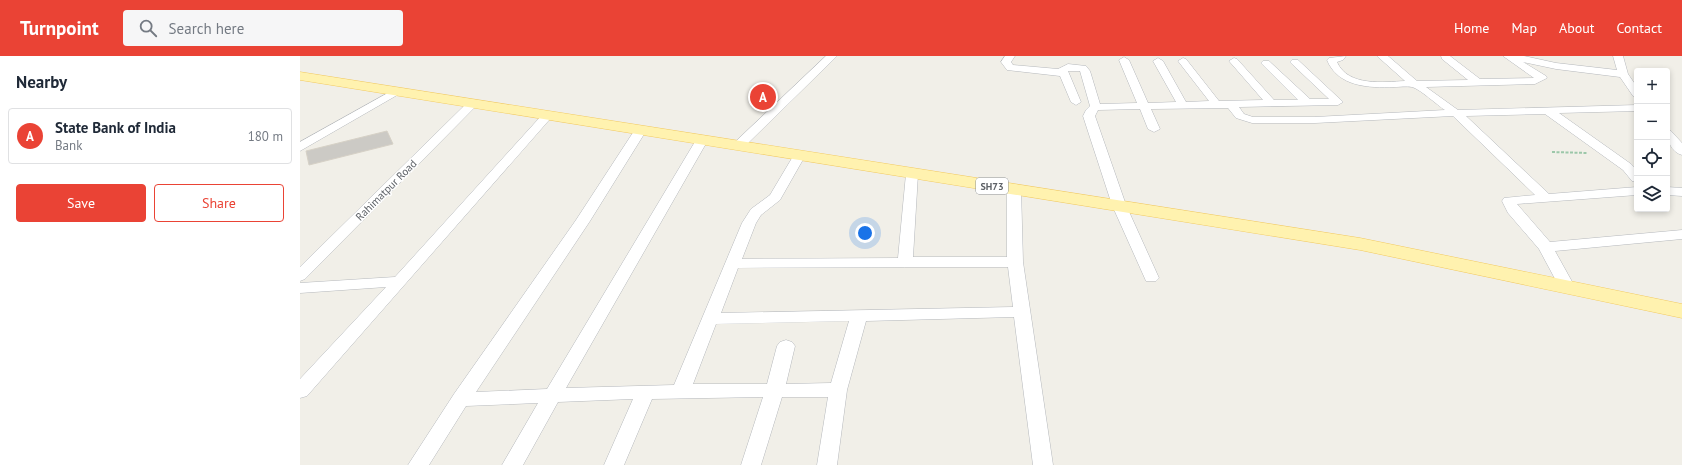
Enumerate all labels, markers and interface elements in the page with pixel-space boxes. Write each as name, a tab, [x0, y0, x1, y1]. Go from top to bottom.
search box	[123, 10, 403, 46]
text: Turnpoint	[20, 16, 99, 40]
icon: search	[137, 17, 159, 39]
text: Search here	[169, 19, 244, 38]
text: Home	[1454, 19, 1489, 37]
text: Map	[1511, 19, 1537, 37]
text: About	[1559, 19, 1595, 37]
text: Contact	[1617, 19, 1662, 37]
map controls	[1634, 68, 1670, 212]
button: +	[1634, 68, 1670, 104]
text: Nearby	[16, 71, 67, 93]
pin: A	[750, 82, 776, 112]
button: −	[1634, 104, 1670, 140]
text: State Bank of India	[55, 118, 176, 137]
text: A	[26, 128, 34, 145]
text: 180 m	[248, 128, 283, 145]
text: Bank	[55, 137, 82, 154]
button: locate	[1634, 140, 1670, 176]
street label: Rahimatpur Road	[352, 156, 420, 224]
button: layers	[1634, 176, 1670, 212]
road number: SH73	[976, 178, 1008, 194]
button: Save	[16, 184, 146, 222]
button: Share	[154, 184, 284, 222]
your location	[855, 223, 875, 243]

